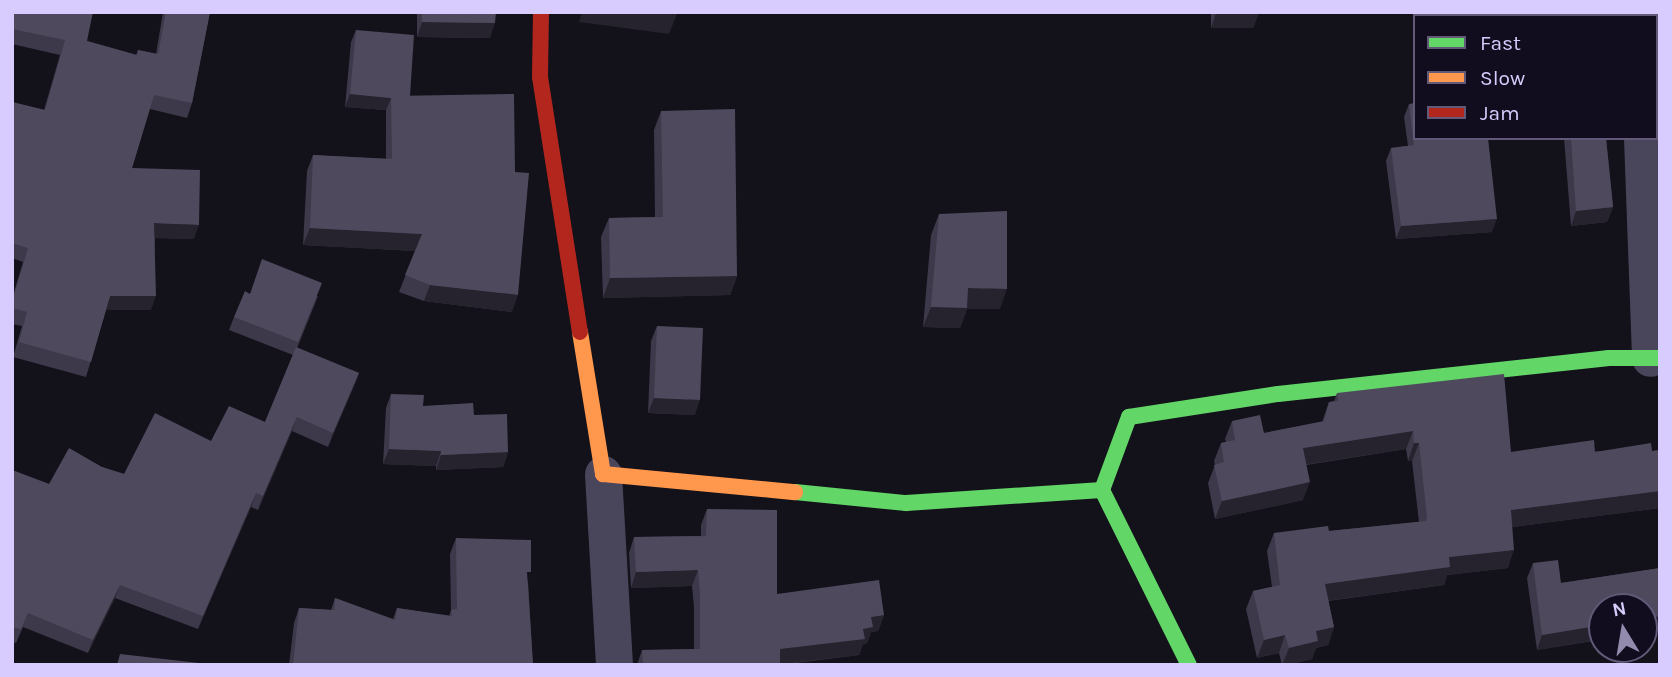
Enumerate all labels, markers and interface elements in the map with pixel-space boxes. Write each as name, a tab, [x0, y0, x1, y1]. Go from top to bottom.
legend	[1413, 14, 1658, 140]
text: Fast	[1480, 31, 1521, 55]
text: Slow	[1480, 66, 1525, 90]
text: Jam	[1480, 101, 1520, 125]
north arrow	[1588, 593, 1658, 663]
text: N	[1611, 597, 1628, 621]

